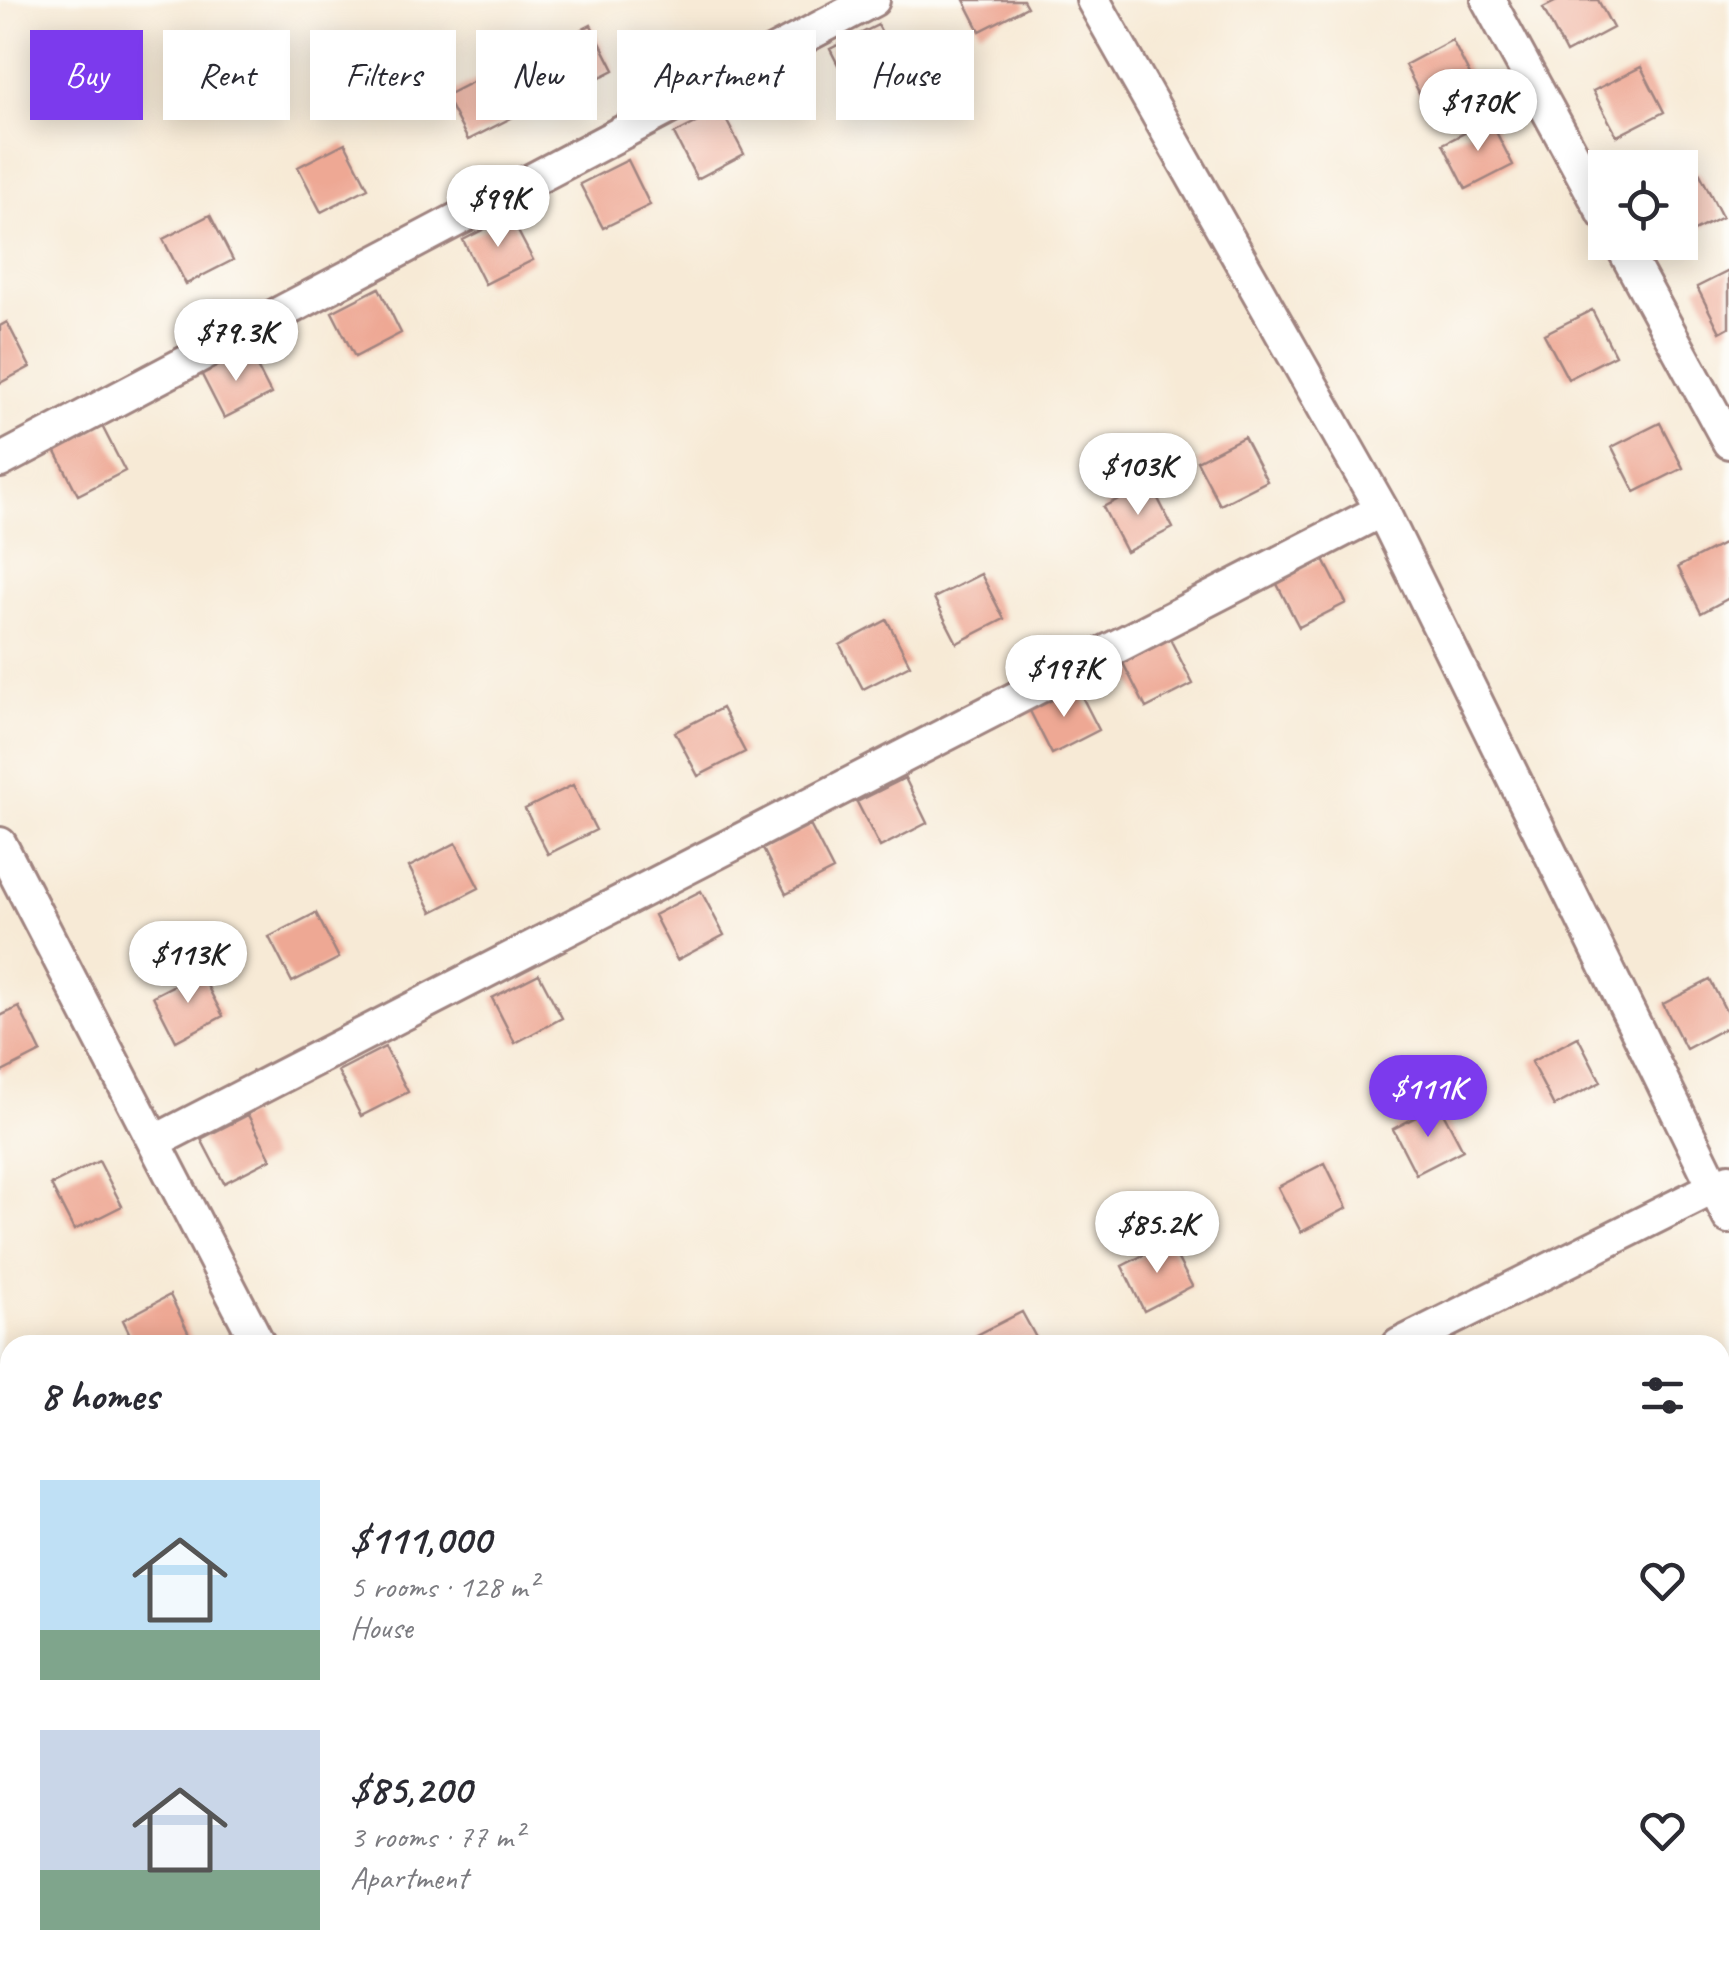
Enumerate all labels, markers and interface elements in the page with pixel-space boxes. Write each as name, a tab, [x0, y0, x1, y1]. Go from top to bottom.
chip: Buy	[30, 30, 143, 120]
chip: Rent	[163, 30, 290, 120]
chip: Filters	[310, 30, 456, 120]
chip: New	[476, 30, 597, 120]
chip: Apartment	[617, 30, 816, 120]
chip: House	[836, 30, 974, 120]
pin: $170K	[1408, 69, 1548, 154]
text: $170K	[1441, 81, 1515, 122]
map controls	[1588, 150, 1698, 260]
button: locate	[1588, 150, 1698, 260]
pin: $99K	[439, 165, 557, 250]
text: $99K	[469, 177, 527, 218]
pin: $79.3K	[155, 299, 317, 384]
text: $79.3K	[196, 311, 276, 352]
pin: $103K	[1068, 433, 1208, 518]
text: $103K	[1101, 445, 1175, 486]
pin: $197K	[994, 635, 1134, 720]
text: $197K	[1027, 647, 1101, 688]
pin: $113K	[118, 921, 258, 1006]
text: $113K	[151, 933, 225, 974]
pin: $111K	[1358, 1055, 1498, 1140]
text: $111K	[1391, 1067, 1465, 1108]
pin: $85.2K	[1076, 1191, 1238, 1276]
text: $85.2K	[1117, 1203, 1197, 1244]
icon: filters	[1635, 1368, 1690, 1423]
text: 8 homes	[40, 1369, 159, 1422]
text: $111,000	[350, 1513, 491, 1566]
icon: home	[120, 1520, 240, 1640]
icon: heart	[1635, 1553, 1690, 1608]
text: 5 rooms · 128 m²	[350, 1566, 537, 1607]
text: House	[350, 1607, 412, 1648]
text: $85,200	[350, 1763, 471, 1816]
icon: home	[120, 1770, 240, 1890]
icon: heart	[1635, 1803, 1690, 1858]
text: 3 rooms · 77 m²	[350, 1816, 523, 1857]
text: Apartment	[350, 1857, 468, 1898]

